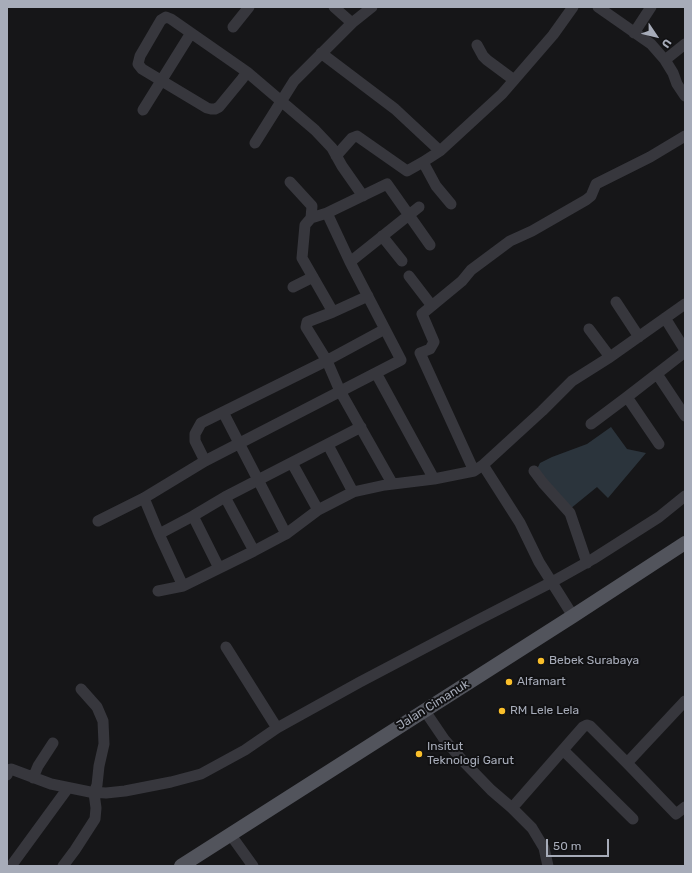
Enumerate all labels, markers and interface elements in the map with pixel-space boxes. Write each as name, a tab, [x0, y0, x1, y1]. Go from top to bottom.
north arrow	[636, 16, 676, 56]
text: U	[659, 36, 674, 50]
place label: Bebek Surabaya	[549, 654, 639, 668]
marker: Bebek Surabaya	[536, 656, 546, 666]
place label: Alfamart	[517, 675, 566, 689]
street label: Jalan Cimanuk	[394, 677, 472, 733]
marker: Alfamart	[504, 677, 514, 687]
place label: RM Lele Lela	[510, 704, 579, 718]
marker: RM Lele Lela	[497, 706, 507, 716]
place label: Insitut Teknologi Garut	[427, 740, 514, 768]
marker: Insitut Teknologi Garut	[414, 749, 424, 759]
scale bar	[548, 831, 611, 857]
text: 50 m	[553, 839, 581, 853]

